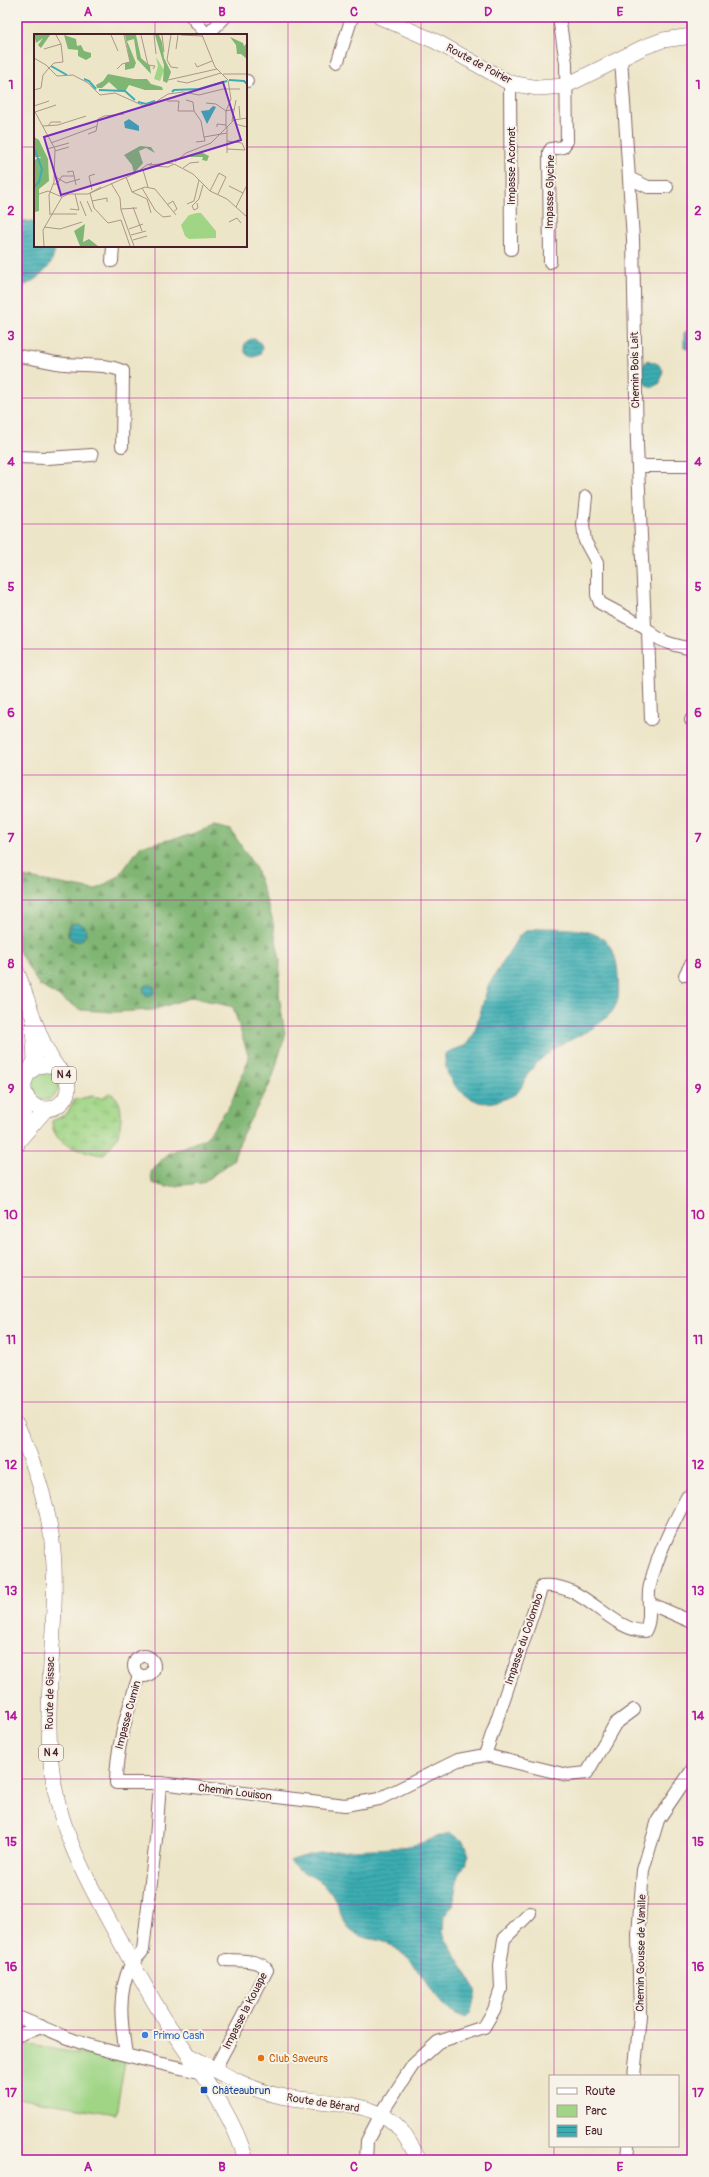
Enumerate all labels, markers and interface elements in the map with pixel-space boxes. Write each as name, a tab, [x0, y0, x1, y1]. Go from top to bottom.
text: A	[84, 4, 93, 20]
text: B	[218, 4, 226, 20]
text: C	[350, 4, 358, 20]
text: D	[484, 4, 492, 20]
text: E	[617, 4, 624, 20]
inset map	[34, 34, 247, 247]
street label: Route de Poirier	[444, 41, 514, 87]
text: 1	[8, 77, 14, 93]
text: 1	[695, 77, 701, 93]
street label: Impasse Acomat	[505, 126, 518, 205]
street label: Impasse Glycine	[543, 154, 557, 229]
text: 2	[7, 203, 15, 219]
text: 2	[694, 203, 702, 219]
text: 3	[7, 328, 15, 344]
text: 3	[694, 328, 702, 344]
street label: Chemin Bois Lait	[628, 331, 642, 408]
text: 4	[7, 454, 15, 470]
text: 4	[694, 454, 702, 470]
text: 5	[7, 579, 15, 595]
text: 5	[694, 579, 702, 595]
text: 6	[7, 705, 15, 721]
text: 6	[694, 705, 702, 721]
text: 7	[8, 830, 15, 846]
text: 7	[695, 830, 702, 846]
text: 8	[8, 956, 15, 972]
text: 8	[695, 956, 702, 972]
road number: N 4	[52, 1067, 76, 1083]
text: 9	[8, 1081, 15, 1097]
text: 9	[695, 1081, 702, 1097]
text: 10	[4, 1207, 18, 1223]
text: 10	[691, 1207, 705, 1223]
text: 11	[6, 1332, 16, 1348]
text: 11	[693, 1332, 703, 1348]
text: 12	[5, 1457, 17, 1473]
text: 12	[692, 1457, 704, 1473]
text: 13	[5, 1583, 17, 1599]
text: 13	[692, 1583, 704, 1599]
street label: Impasse du Colombo	[502, 1591, 546, 1687]
street label: Route de Gissac	[43, 1656, 57, 1730]
street label: Impasse Cumin	[113, 1679, 143, 1751]
text: 14	[5, 1708, 18, 1724]
text: 14	[692, 1708, 705, 1724]
road number: N 4	[39, 1745, 63, 1761]
street label: Chemin Louison	[197, 1781, 273, 1803]
text: 15	[5, 1834, 17, 1850]
text: 15	[692, 1834, 704, 1850]
street label: Chemin Gousse de Vanille	[633, 1894, 649, 2012]
text: 16	[5, 1959, 18, 1975]
text: 16	[692, 1959, 705, 1975]
street label: Impasse la Kouape	[220, 1970, 270, 2052]
place label: Primo Cash	[153, 2029, 205, 2042]
marker: Primo Cash	[140, 2030, 150, 2040]
place label: Club Saveurs	[269, 2052, 328, 2065]
marker: Club Saveurs	[256, 2053, 266, 2063]
legend	[549, 2075, 679, 2147]
place label: Châteaubrun	[212, 2084, 270, 2097]
text: Route	[585, 2084, 615, 2099]
text: 17	[5, 2085, 17, 2101]
marker: Châteaubrun	[199, 2085, 209, 2095]
text: 17	[692, 2085, 704, 2101]
street label: Route de Bérard	[286, 2091, 360, 2115]
text: Parc	[585, 2104, 607, 2119]
text: Eau	[585, 2124, 603, 2139]
text: A	[84, 2159, 93, 2175]
text: B	[218, 2159, 226, 2175]
text: C	[350, 2159, 358, 2175]
text: D	[484, 2159, 492, 2175]
text: E	[617, 2159, 624, 2175]

